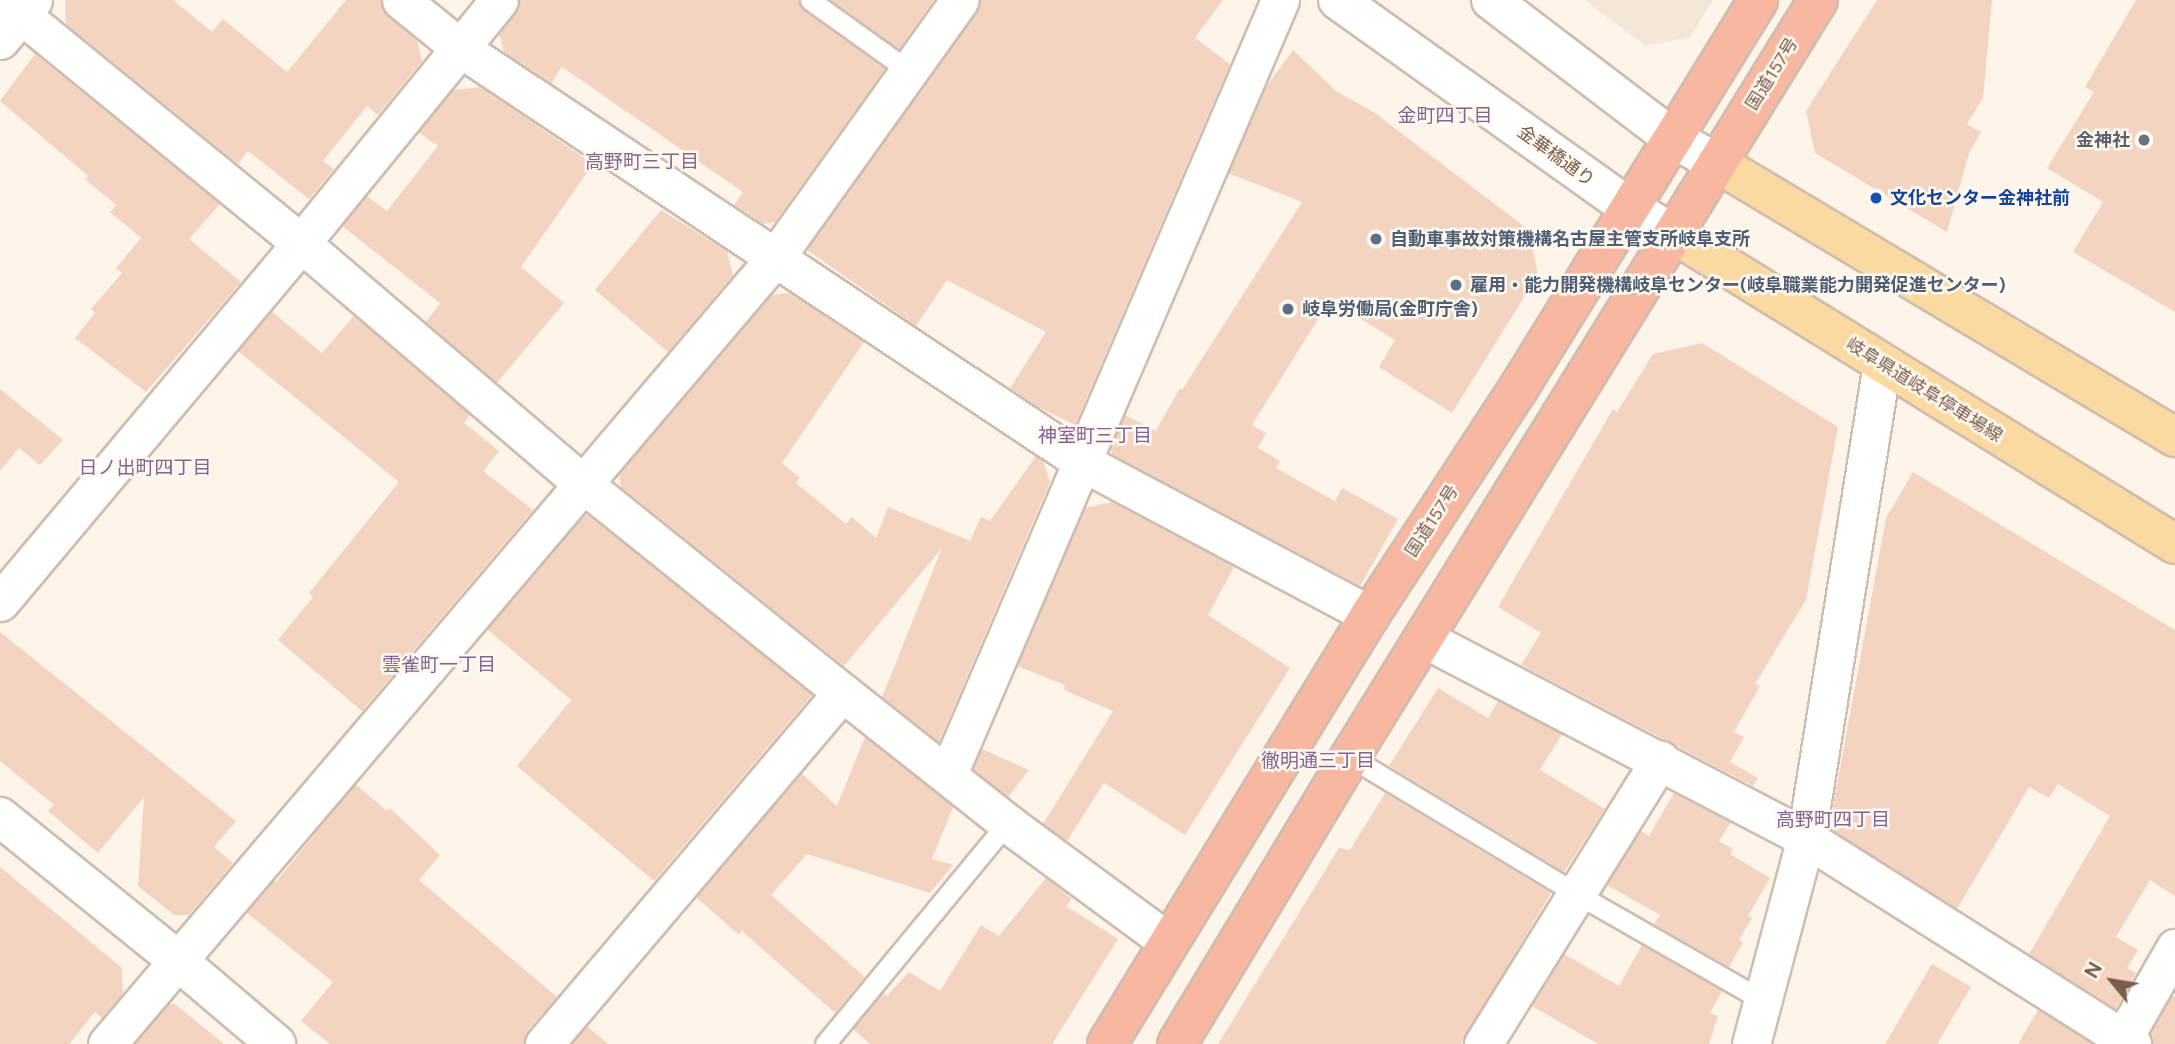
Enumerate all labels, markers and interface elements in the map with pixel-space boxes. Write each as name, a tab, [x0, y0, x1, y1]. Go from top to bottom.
street label: 国道157号	[1741, 34, 1803, 114]
district label: 金町四丁目	[1398, 105, 1492, 127]
street label: 金華橋通り	[1513, 121, 1599, 191]
place label: 金神社	[2076, 129, 2130, 151]
marker: 金神社	[2136, 132, 2152, 148]
district label: 高野町三丁目	[585, 151, 699, 173]
place label: 文化センター金神社前	[1890, 187, 2070, 209]
marker: 文化センター金神社前	[1868, 190, 1884, 206]
place label: 自動車事故対策機構名古屋主管支所岐阜支所	[1390, 228, 1750, 250]
marker: 自動車事故対策機構名古屋主管支所岐阜支所	[1368, 231, 1384, 247]
place label: 雇用・能力開発機構岐阜センター(岐阜職業能力開発促進センター)	[1470, 274, 2006, 296]
marker: 雇用・能力開発機構岐阜センター(岐阜職業能力開発促進センター)	[1448, 277, 1464, 293]
place label: 岐阜労働局(金町庁舎)	[1302, 298, 1478, 320]
marker: 岐阜労働局(金町庁舎)	[1280, 301, 1296, 317]
street label: 岐阜県道岐阜停車場線	[1842, 333, 2006, 447]
district label: 神室町三丁目	[1038, 425, 1152, 447]
district label: 日ノ出町四丁目	[79, 457, 211, 479]
street label: 国道157号	[1401, 481, 1463, 561]
district label: 雲雀町一丁目	[382, 654, 496, 676]
district label: 徹明通三丁目	[1261, 750, 1375, 772]
district label: 高野町四丁目	[1776, 809, 1890, 831]
north arrow	[2077, 946, 2147, 1016]
text: N	[2080, 958, 2107, 982]

